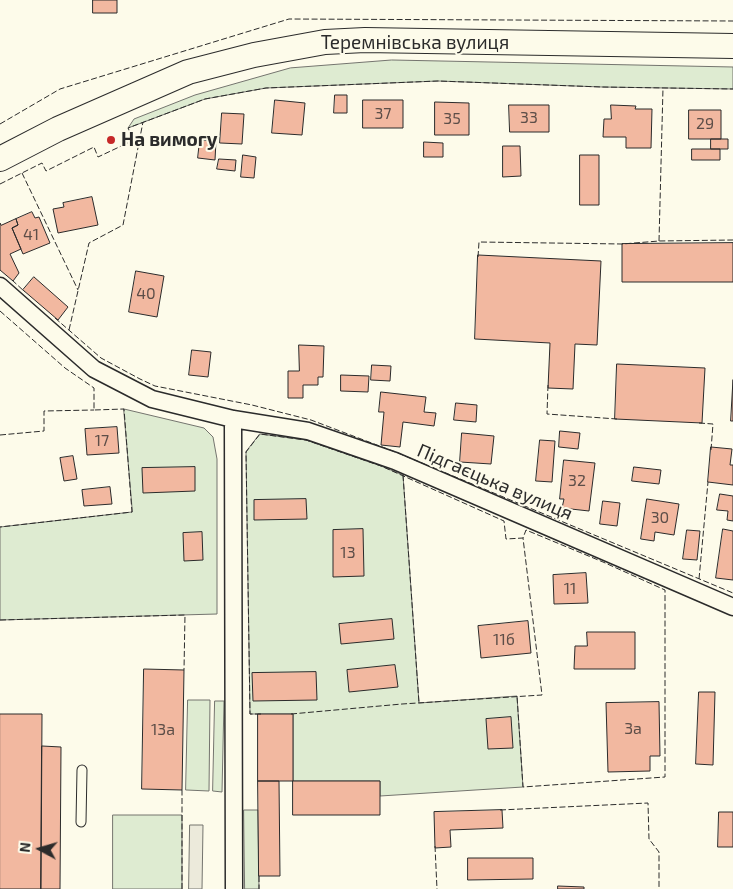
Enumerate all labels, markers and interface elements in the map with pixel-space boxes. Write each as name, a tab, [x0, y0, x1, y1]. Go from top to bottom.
street label: Теремнівська вулиця	[321, 32, 509, 54]
house number: 37	[374, 104, 392, 124]
house number: 33	[520, 108, 538, 128]
house number: 35	[443, 109, 461, 129]
house number: 29	[696, 114, 714, 134]
place label: На вимогу	[121, 129, 217, 151]
marker: На вимогу	[105, 134, 117, 146]
house number: 41	[23, 225, 39, 245]
house number: 40	[136, 284, 156, 304]
house number: 17	[95, 431, 109, 451]
street label: Підгаєцька вулиця	[414, 439, 576, 525]
house number: 32	[568, 471, 586, 491]
house number: 30	[651, 508, 669, 528]
house number: 13	[340, 543, 356, 563]
house number: 11	[564, 579, 576, 599]
house number: 11б	[493, 630, 515, 650]
house number: 3а	[624, 719, 642, 739]
house number: 13а	[151, 720, 175, 740]
north arrow	[15, 824, 65, 874]
text: N	[16, 841, 34, 853]

